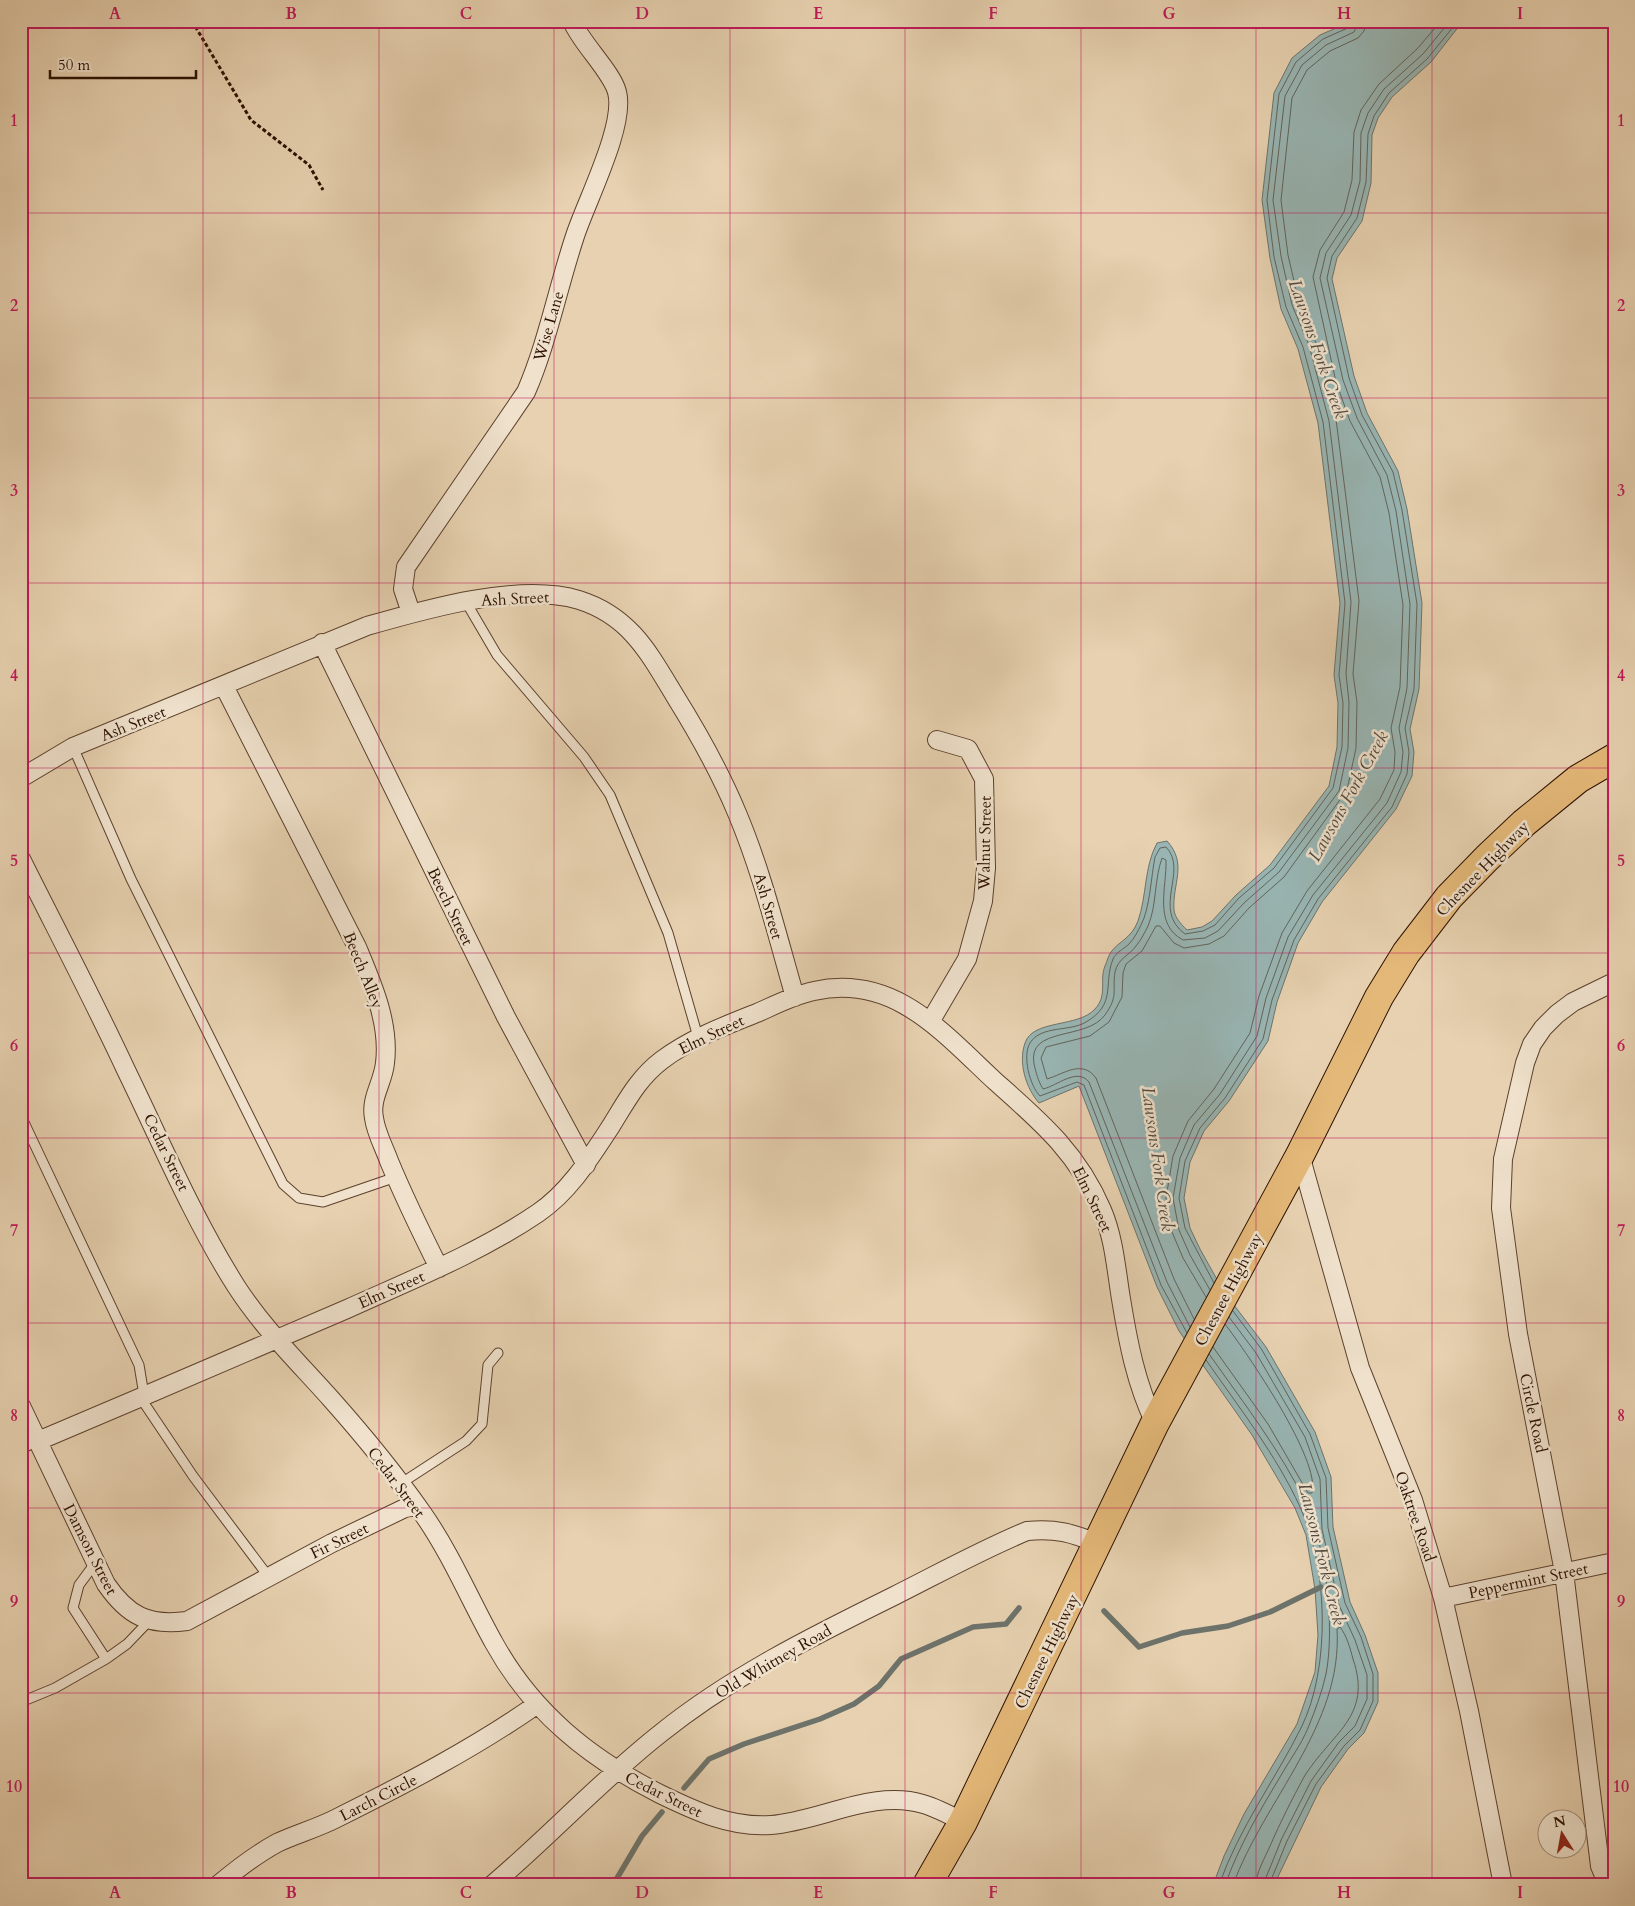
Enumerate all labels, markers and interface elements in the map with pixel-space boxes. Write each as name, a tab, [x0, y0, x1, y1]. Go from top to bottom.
text: A	[109, 3, 121, 25]
text: B	[285, 3, 297, 25]
text: C	[460, 3, 472, 25]
text: D	[635, 3, 649, 25]
text: E	[813, 3, 823, 25]
text: F	[988, 3, 998, 25]
text: G	[1162, 3, 1176, 25]
text: H	[1337, 3, 1351, 25]
text: I	[1517, 3, 1523, 25]
scale bar	[50, 48, 196, 80]
text: 50 m	[58, 55, 90, 75]
text: 1	[10, 110, 18, 132]
text: 1	[1617, 110, 1625, 132]
water label: Lawsons Fork Creek	[1282, 276, 1353, 422]
street label: Wise Lane	[528, 289, 569, 365]
text: 2	[10, 295, 18, 317]
text: 2	[1617, 295, 1625, 317]
text: 3	[10, 480, 18, 502]
text: 3	[1617, 480, 1625, 502]
street label: Ash Street	[480, 586, 550, 612]
text: 4	[10, 665, 18, 687]
text: 4	[1617, 665, 1625, 687]
street label: Ash Street	[98, 701, 169, 747]
water label: Lawsons Fork Creek	[1302, 726, 1395, 866]
street label: Walnut Street	[973, 796, 997, 891]
street label: Chesnee Highway	[1431, 816, 1535, 921]
text: 5	[10, 850, 18, 872]
text: 5	[1617, 850, 1625, 872]
street label: Beech Street	[422, 864, 478, 949]
street label: Ash Street	[748, 870, 788, 942]
street label: Beech Alley	[338, 929, 389, 1013]
street label: Elm Street	[675, 1010, 748, 1060]
text: 6	[10, 1035, 18, 1057]
text: 6	[1617, 1035, 1625, 1057]
water label: Lawsons Fork Creek	[1135, 1085, 1180, 1233]
street label: Cedar Street	[138, 1110, 194, 1195]
street label: Elm Street	[1067, 1163, 1117, 1236]
text: 7	[10, 1220, 18, 1242]
text: 7	[1617, 1220, 1625, 1242]
street label: Chesnee Highway	[1190, 1228, 1268, 1350]
street label: Elm Street	[355, 1266, 428, 1314]
street label: Circle Road	[1514, 1371, 1552, 1455]
text: 8	[10, 1405, 18, 1427]
text: 8	[1617, 1405, 1625, 1427]
street label: Cedar Street	[362, 1443, 430, 1523]
street label: Oaktree Road	[1389, 1468, 1441, 1565]
water label: Lawsons Fork Creek	[1292, 1480, 1351, 1628]
street label: Damson Street	[58, 1500, 122, 1599]
street label: Fir Street	[307, 1517, 372, 1564]
street label: Peppermint Street	[1466, 1558, 1590, 1604]
street label: Chesnee Highway	[1010, 1590, 1085, 1713]
text: 9	[10, 1591, 18, 1613]
text: 9	[1617, 1591, 1625, 1613]
street label: Old Whitney Road	[711, 1619, 836, 1704]
street label: Cedar Street	[621, 1767, 706, 1823]
street label: Larch Circle	[336, 1769, 421, 1827]
text: 10	[6, 1776, 22, 1798]
text: 10	[1613, 1776, 1629, 1798]
north arrow	[1538, 1808, 1588, 1858]
text: N	[1552, 1811, 1567, 1832]
text: A	[109, 1882, 121, 1904]
text: B	[285, 1882, 297, 1904]
text: C	[460, 1882, 472, 1904]
text: D	[635, 1882, 649, 1904]
text: E	[813, 1882, 823, 1904]
text: F	[988, 1882, 998, 1904]
text: G	[1162, 1882, 1176, 1904]
text: H	[1337, 1882, 1351, 1904]
text: I	[1517, 1882, 1523, 1904]

